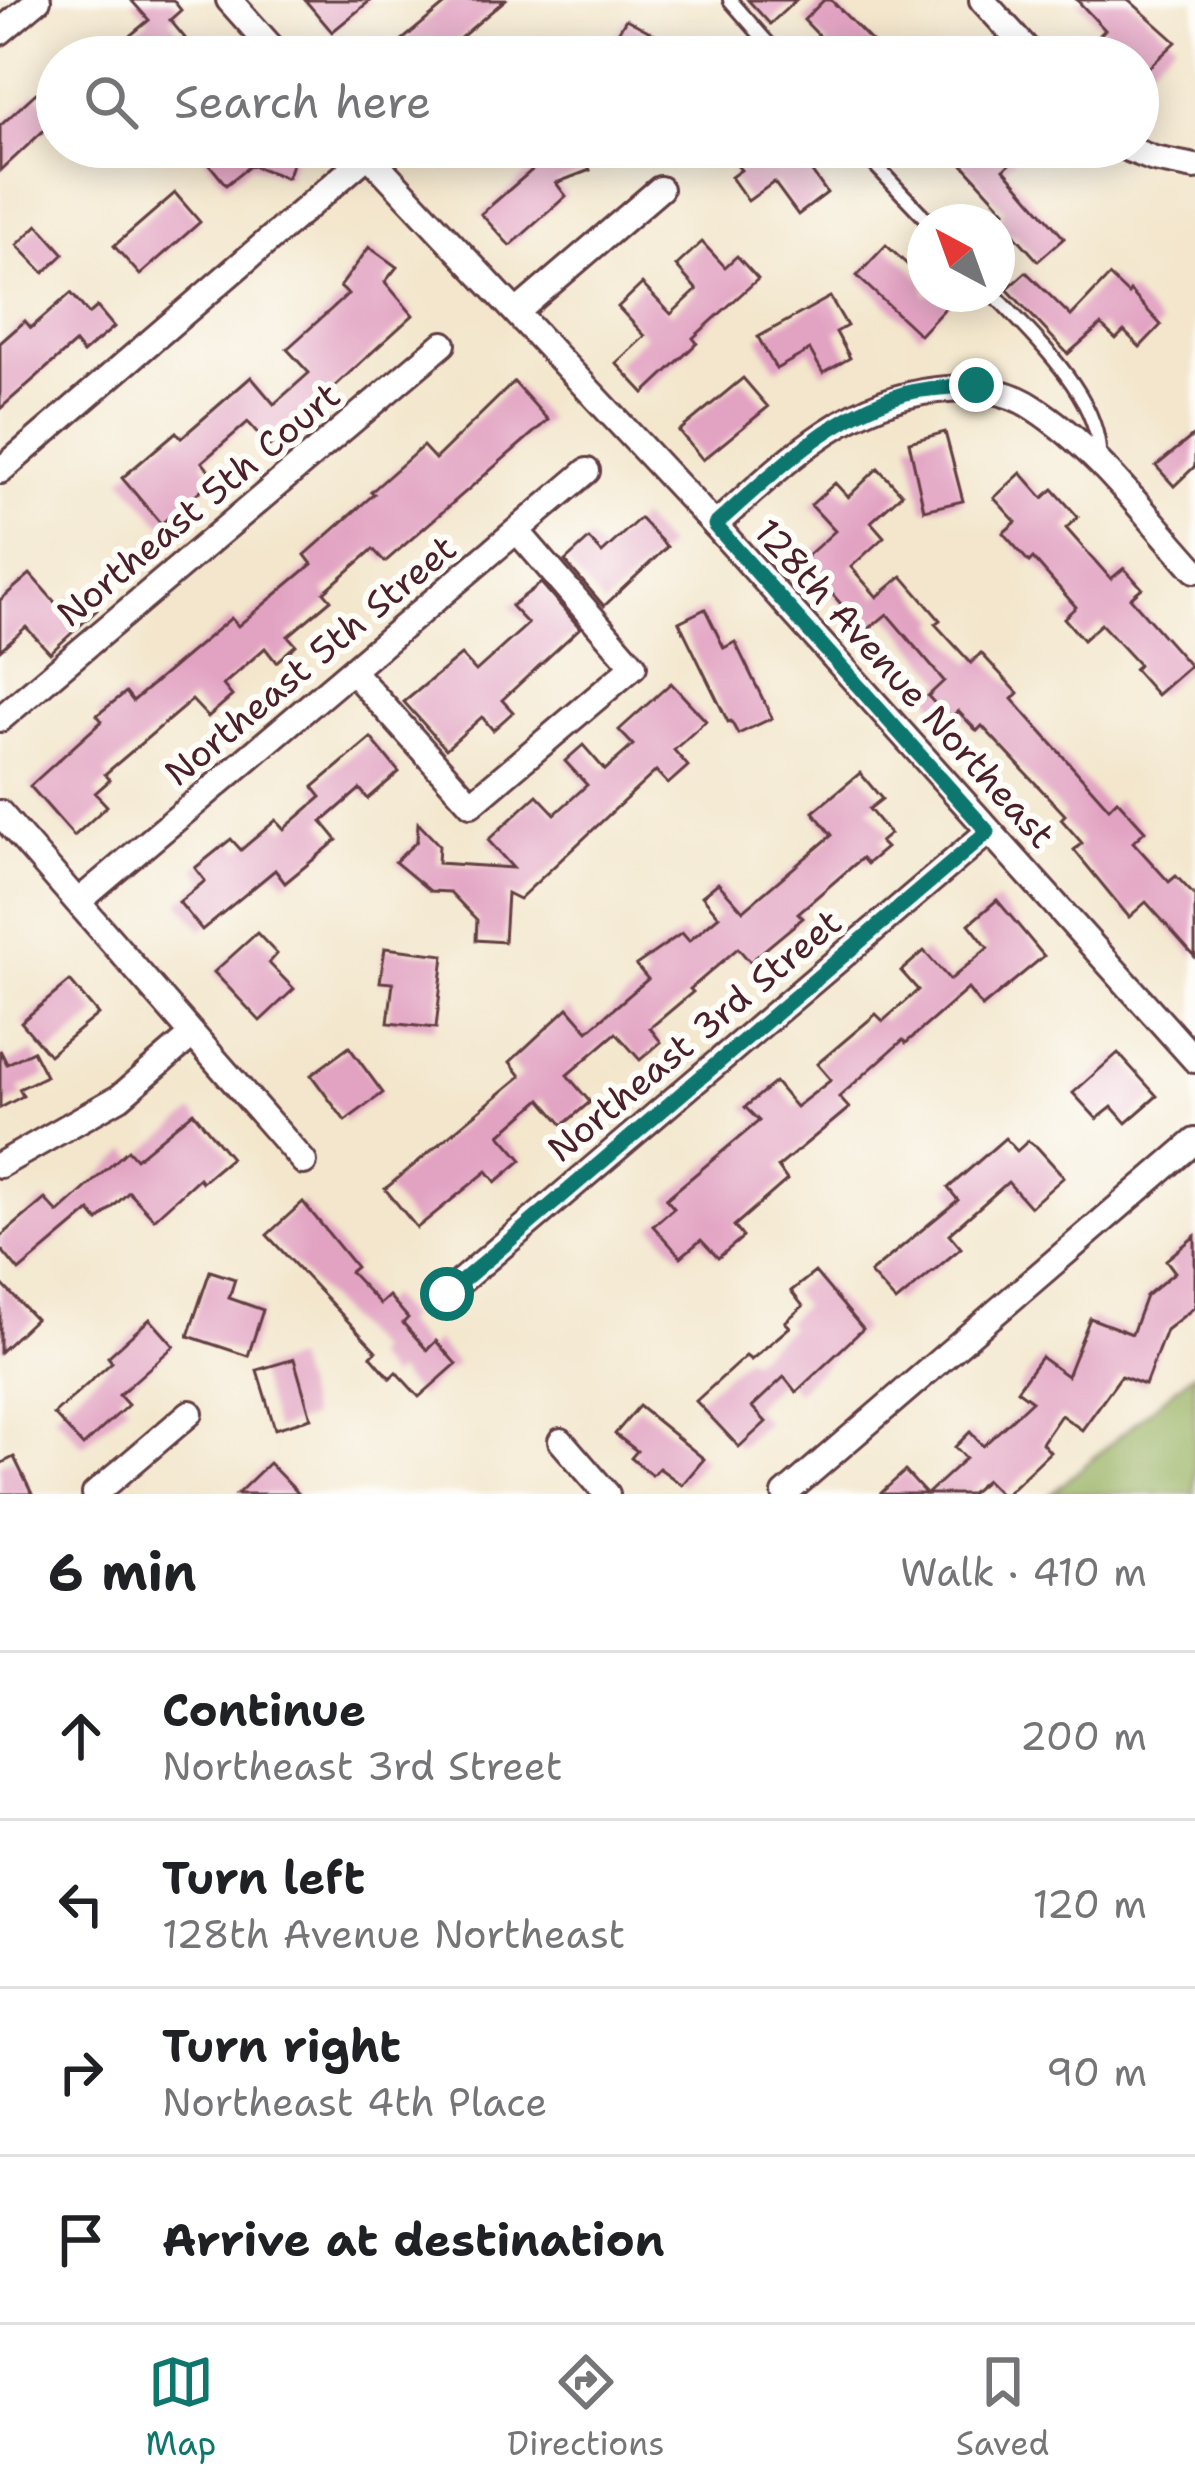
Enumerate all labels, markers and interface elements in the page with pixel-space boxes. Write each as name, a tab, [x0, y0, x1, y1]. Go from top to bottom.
search box	[36, 36, 1159, 168]
icon: search	[78, 69, 144, 135]
text: Search here	[174, 72, 431, 132]
north arrow	[907, 204, 1015, 312]
route end	[949, 358, 1003, 412]
street label: Northeast 5th Court	[46, 371, 351, 638]
street label: 128th Avenue Northeast	[743, 508, 1066, 859]
street label: Northeast 5th Street	[154, 524, 467, 797]
street label: Northeast 3rd Street	[537, 898, 852, 1173]
route start	[420, 1267, 474, 1321]
text: 6 min	[48, 1538, 197, 1606]
text: Walk · 410 m	[900, 1546, 1147, 1598]
text: Continue	[162, 1680, 366, 1740]
icon: ahead	[48, 1703, 114, 1769]
text: 200 m	[1020, 1710, 1147, 1762]
text: Northeast 3rd Street	[162, 1740, 563, 1792]
text: Turn left	[162, 1848, 365, 1908]
icon: left	[48, 1871, 114, 1937]
text: 120 m	[1032, 1878, 1147, 1930]
text: 128th Avenue Northeast	[162, 1908, 625, 1960]
text: Turn right	[162, 2016, 401, 2076]
icon: right	[48, 2039, 114, 2105]
text: 90 m	[1046, 2046, 1147, 2098]
text: Northeast 4th Place	[162, 2076, 547, 2128]
icon: arrive	[48, 2207, 114, 2273]
text: Arrive at destination	[162, 2210, 665, 2270]
tab: Map	[146, 2349, 216, 2466]
tab: Directions	[507, 2349, 665, 2466]
tab: Saved	[956, 2349, 1049, 2466]

